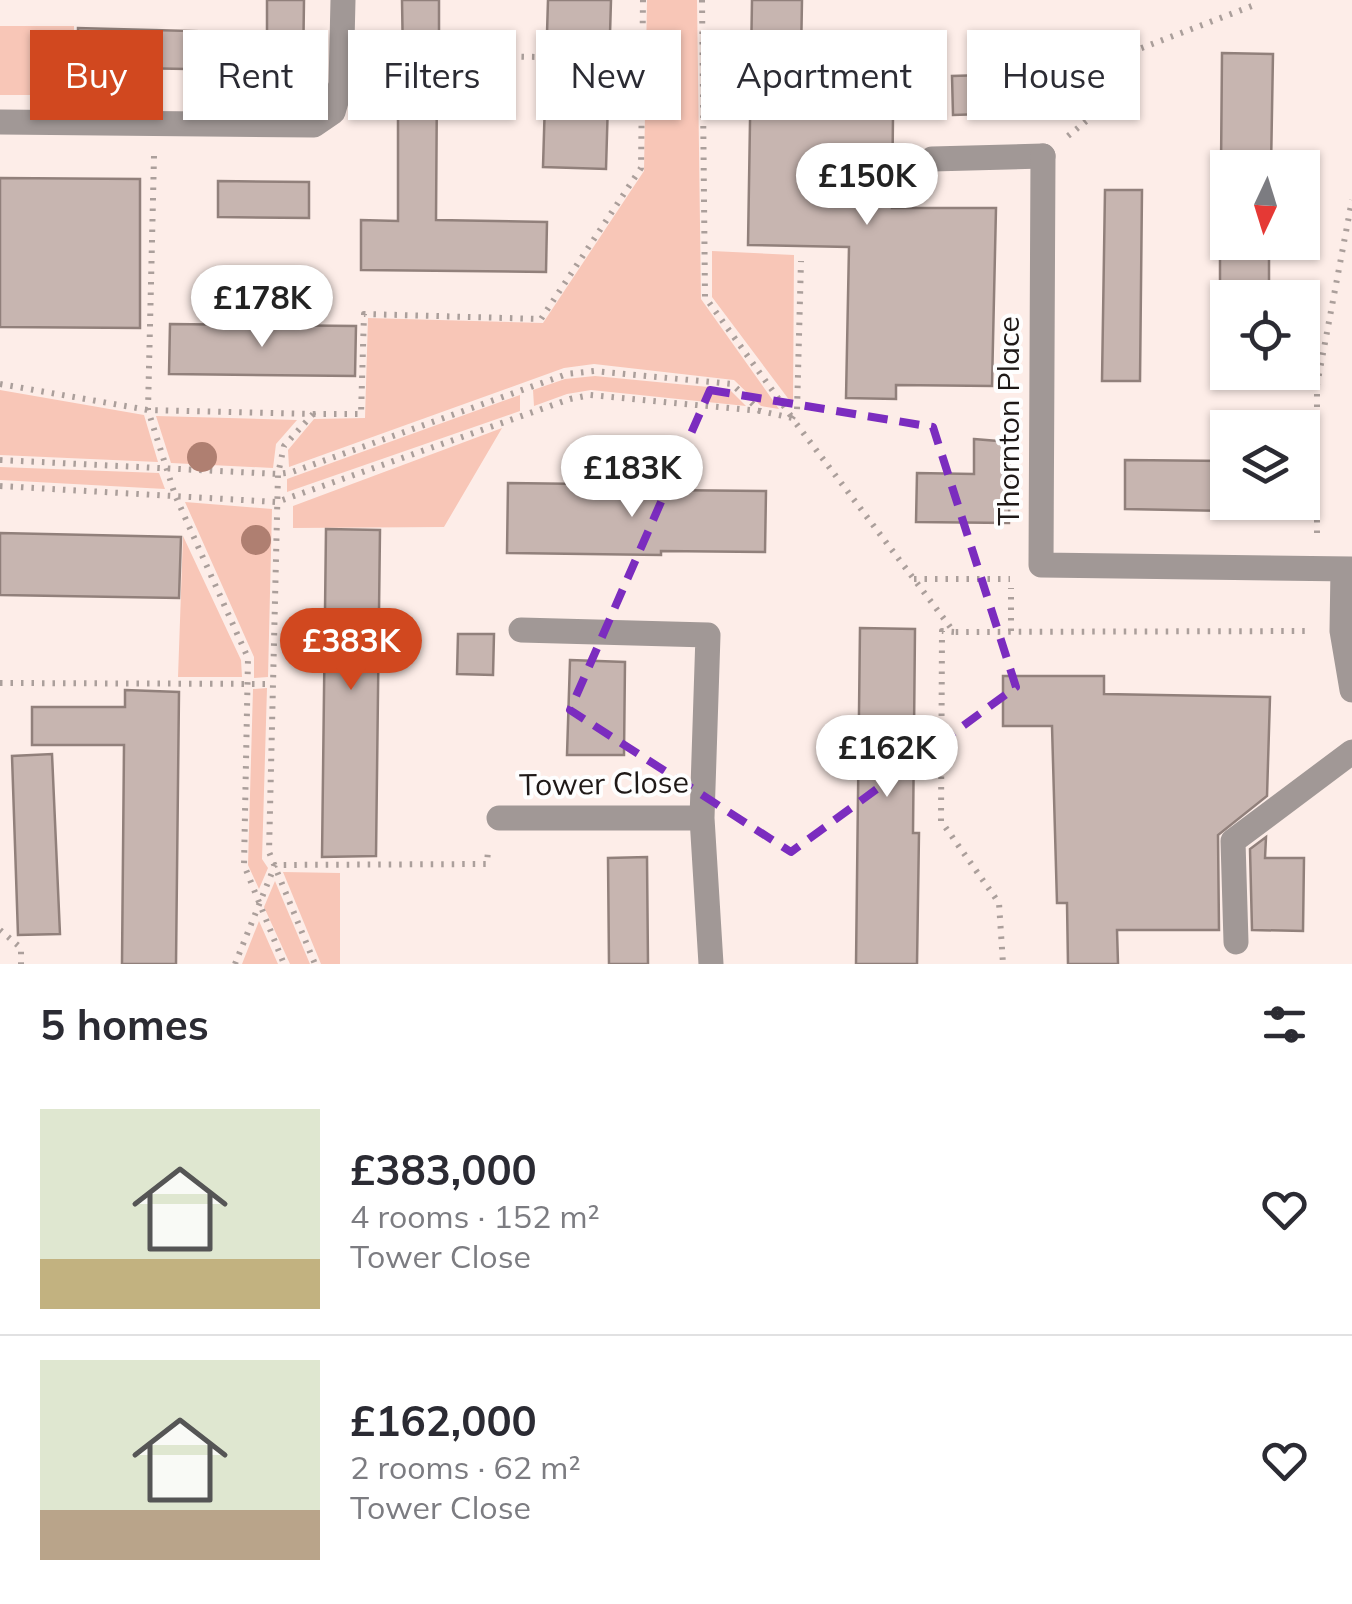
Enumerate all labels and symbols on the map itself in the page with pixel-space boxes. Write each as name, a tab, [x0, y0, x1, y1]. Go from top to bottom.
pin: £150K	[797, 143, 937, 228]
north arrow	[1210, 150, 1320, 260]
pin: £178K	[192, 265, 332, 350]
street label: Thornton Place	[989, 316, 1027, 526]
pin: £183K	[562, 435, 702, 520]
pin: £383K	[281, 608, 421, 693]
pin: £162K	[817, 715, 957, 800]
street label: Tower Close	[519, 763, 689, 803]

